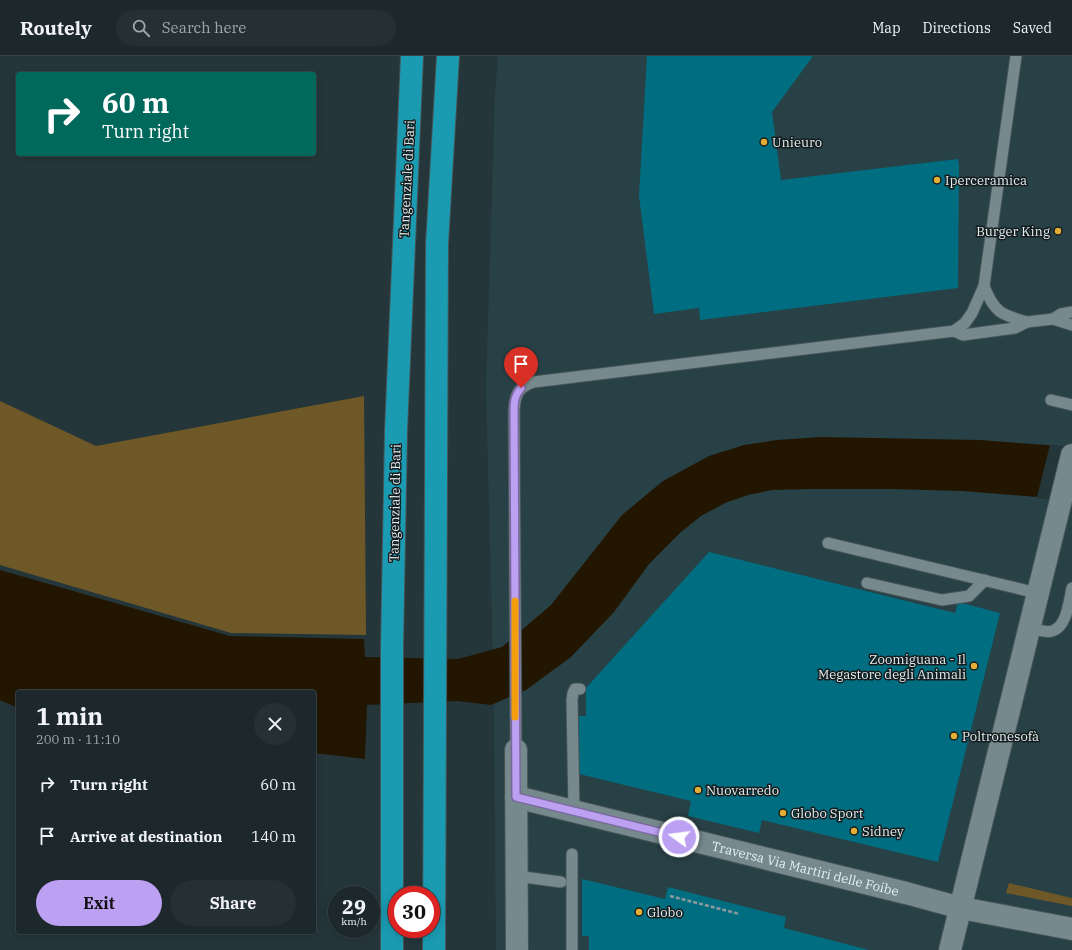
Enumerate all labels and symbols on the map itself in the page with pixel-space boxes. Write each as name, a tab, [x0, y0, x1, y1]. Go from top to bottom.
street label: Tangenziale di Bari	[395, 120, 419, 238]
place label: Unieuro	[772, 134, 822, 151]
marker: Unieuro	[759, 137, 769, 147]
place label: Iperceramica	[945, 172, 1027, 189]
marker: Iperceramica	[932, 175, 942, 185]
place label: Burger King	[976, 223, 1050, 240]
marker: Burger King	[1053, 226, 1063, 236]
pin	[504, 347, 538, 388]
street label: Tangenziale di Bari	[385, 444, 405, 562]
place label: Zoomiguana - Il Megastore degli Animali	[818, 651, 966, 683]
marker: Zoomiguana - Il Megastore degli Animali	[969, 661, 979, 671]
place label: Poltronesofà	[962, 728, 1039, 745]
marker: Poltronesofà	[949, 731, 959, 741]
place label: Nuovarredo	[706, 782, 779, 799]
marker: Nuovarredo	[693, 785, 703, 795]
place label: Globo Sport	[791, 805, 864, 822]
marker: Globo Sport	[778, 808, 788, 818]
position arrow	[658, 816, 700, 858]
place label: Sidney	[862, 823, 904, 840]
marker: Sidney	[849, 826, 859, 836]
street label: Traversa Via Martiri delle Foibe	[710, 837, 901, 899]
speed limit sign: 30	[388, 886, 440, 938]
place label: Globo	[647, 904, 683, 921]
marker: Globo	[634, 907, 644, 917]

